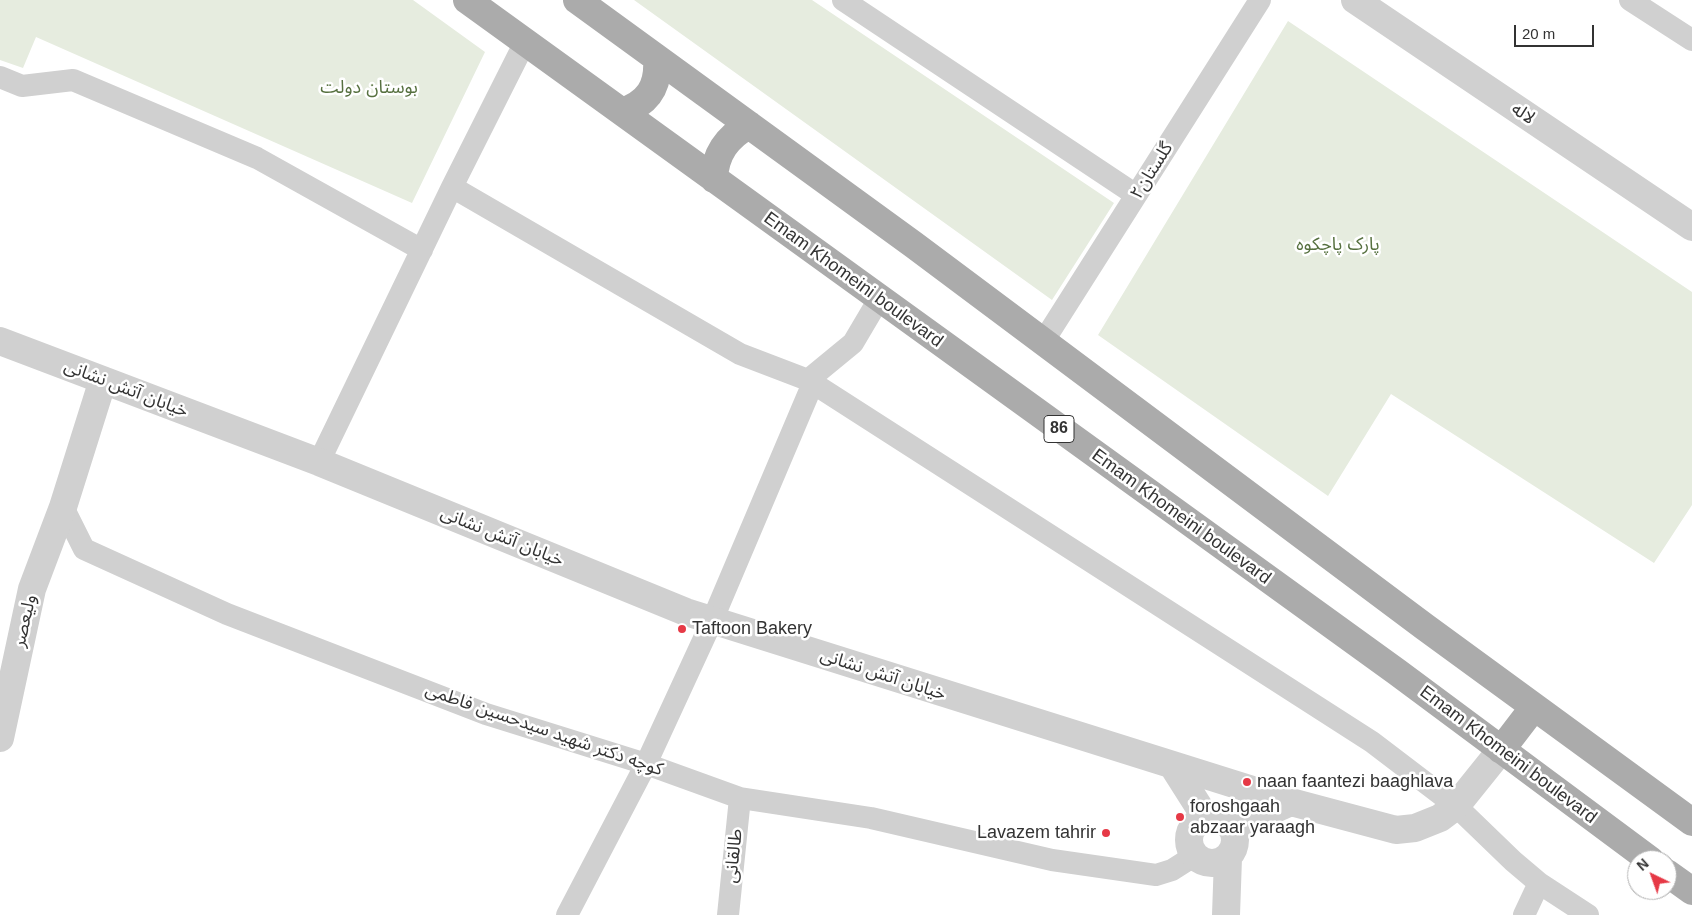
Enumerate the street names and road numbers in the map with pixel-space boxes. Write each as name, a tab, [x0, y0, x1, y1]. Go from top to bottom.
street label: لاله	[1507, 98, 1539, 130]
street label: گلستان۲	[1126, 139, 1178, 203]
street label: Emam Khomeini boulevard	[759, 208, 947, 352]
street label: خیابان آتش نشانی	[61, 355, 191, 423]
road number: 86	[1044, 416, 1074, 442]
street label: Emam Khomeini boulevard	[1087, 445, 1275, 589]
street label: خیابان آتش نشانی	[437, 502, 567, 572]
street label: ولیعصر	[9, 593, 41, 649]
street label: خیابان آتش نشانی	[817, 645, 949, 705]
street label: کوچه دکتر شهید سیدحسین فاطمی	[422, 679, 666, 781]
street label: Emam Khomeini boulevard	[1415, 681, 1601, 829]
street label: طالقانی	[720, 828, 748, 884]

